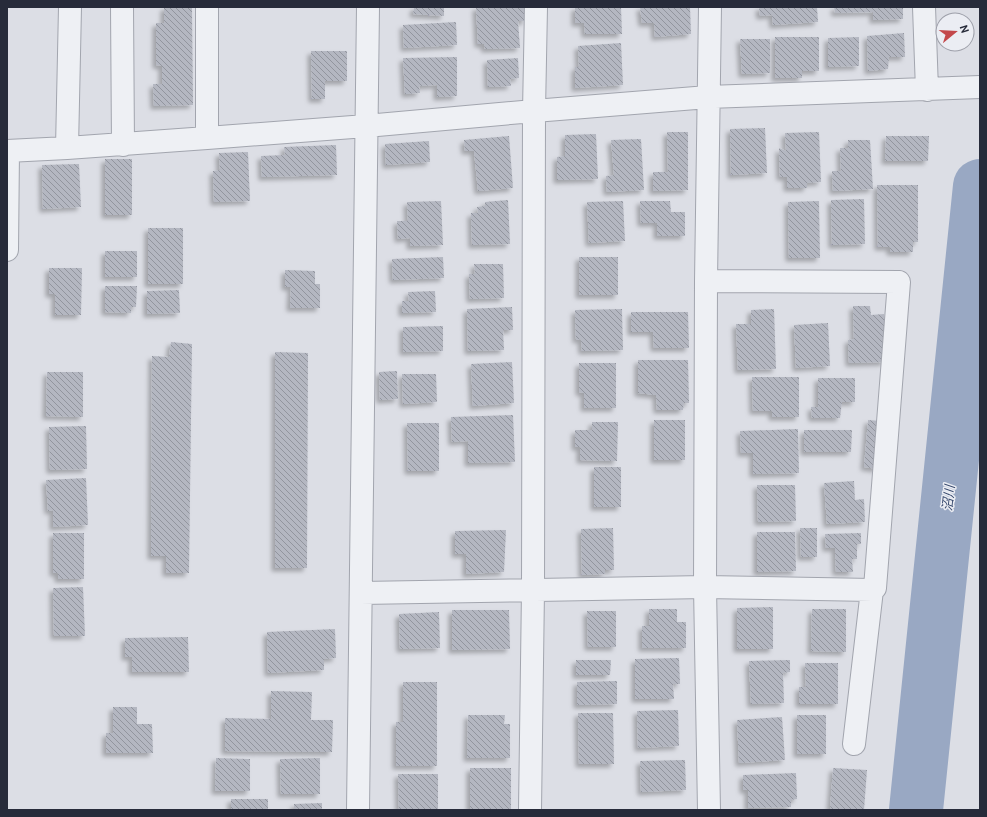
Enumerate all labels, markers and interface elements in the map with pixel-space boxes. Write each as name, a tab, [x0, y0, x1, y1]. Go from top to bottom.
north arrow	[935, 12, 975, 52]
text: N	[957, 23, 972, 35]
water label: 沼川	[939, 482, 958, 512]

